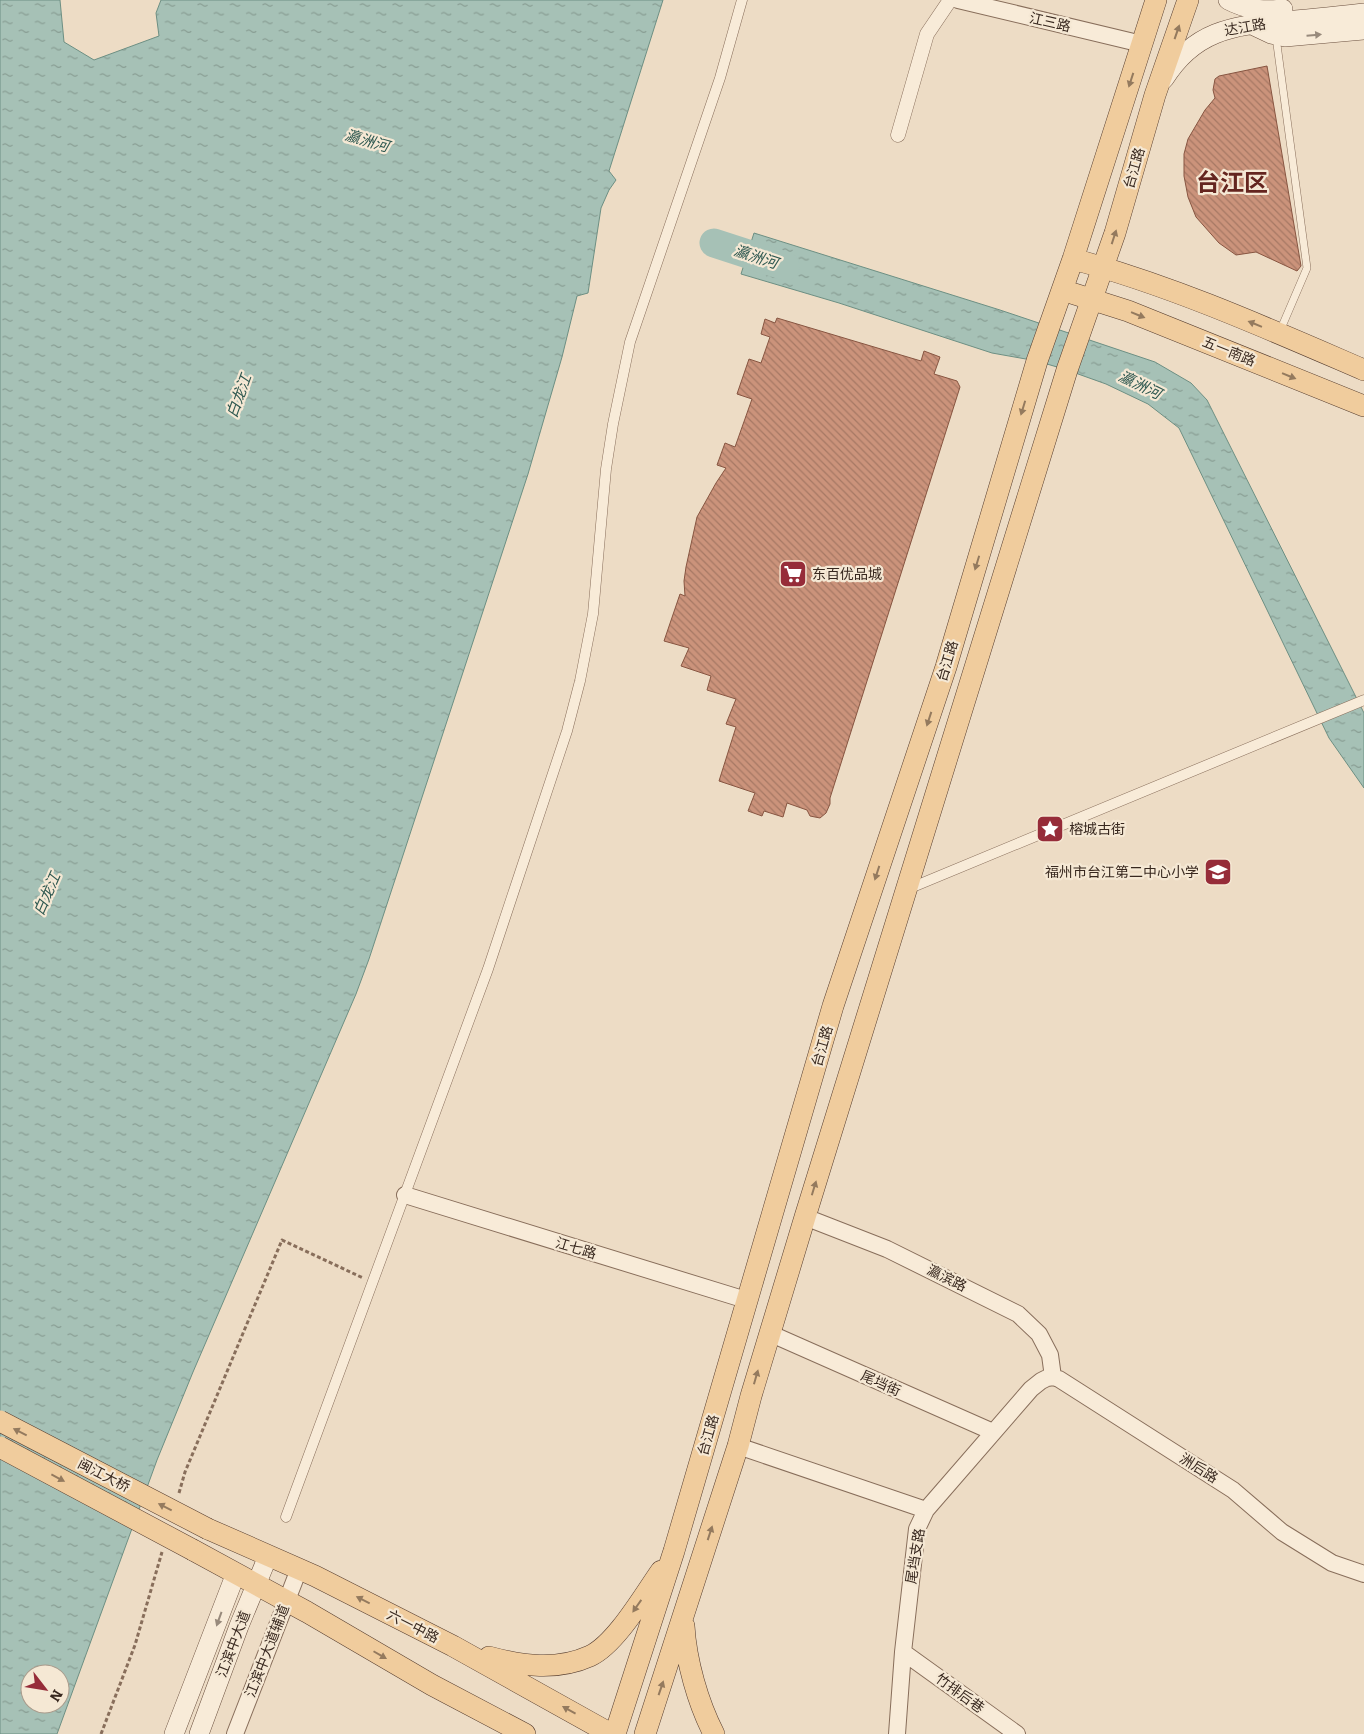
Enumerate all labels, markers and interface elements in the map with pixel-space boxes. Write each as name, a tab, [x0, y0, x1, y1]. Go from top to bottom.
street label: 江三路	[1028, 9, 1072, 35]
street label: 达江路	[1223, 15, 1267, 40]
one-way arrow	[1174, 24, 1181, 39]
one-way arrow	[1306, 30, 1322, 38]
one-way arrow	[1126, 72, 1134, 87]
water label: 瀛洲河	[343, 126, 394, 157]
street label: 台江路	[1121, 146, 1148, 191]
district label: 台江区	[1196, 169, 1268, 197]
one-way arrow	[1110, 229, 1118, 244]
water label: 瀛洲河	[732, 241, 783, 273]
one-way arrow	[1131, 311, 1146, 319]
one-way arrow	[1247, 319, 1262, 327]
street label: 五一南路	[1200, 333, 1258, 370]
water label: 瀛洲河	[1116, 367, 1167, 404]
water label: 白龙江	[223, 370, 256, 420]
one-way arrow	[1282, 372, 1297, 380]
one-way arrow	[1019, 400, 1027, 415]
one-way arrow	[972, 556, 980, 571]
supermarket icon: 东百优品城	[778, 559, 808, 589]
place label: 东百优品城	[812, 566, 882, 583]
street label: 台江路	[933, 639, 962, 684]
one-way arrow	[924, 711, 932, 726]
place icon: 榕城古街	[1035, 814, 1065, 844]
place label: 榕城古街	[1069, 821, 1125, 838]
school or university icon: 福州市台江第二中心小学	[1203, 857, 1233, 887]
place label: 福州市台江第二中心小学	[1045, 864, 1199, 881]
one-way arrow	[873, 866, 881, 881]
water label: 白龙江	[30, 868, 65, 918]
street label: 台江路	[809, 1024, 836, 1069]
one-way arrow	[810, 1181, 818, 1196]
street label: 江七路	[553, 1234, 598, 1263]
street label: 瀛滨路	[924, 1262, 969, 1295]
street label: 尾垱街	[858, 1367, 903, 1400]
one-way arrow	[753, 1370, 761, 1385]
street label: 台江路	[695, 1413, 722, 1458]
one-way arrow	[13, 1428, 28, 1436]
street label: 洲后路	[1176, 1450, 1221, 1487]
street label: 闽江大桥	[75, 1455, 133, 1496]
one-way arrow	[51, 1474, 66, 1482]
one-way arrow	[158, 1503, 172, 1511]
one-way arrow	[707, 1525, 715, 1540]
street label: 尾垱支路	[903, 1527, 928, 1585]
one-way arrow	[355, 1596, 370, 1604]
one-way arrow	[632, 1599, 642, 1613]
street label: 江滨中大道辅道	[242, 1602, 293, 1700]
street label: 六一中路	[384, 1606, 442, 1647]
street label: 江滨中大道	[213, 1608, 254, 1680]
one-way arrow	[215, 1611, 222, 1626]
one-way arrow	[373, 1650, 386, 1659]
north arrow	[20, 1664, 70, 1714]
street label: 竹排后巷	[932, 1670, 987, 1717]
one-way arrow	[657, 1680, 665, 1695]
text: N	[46, 1686, 66, 1705]
one-way arrow	[563, 1705, 576, 1714]

